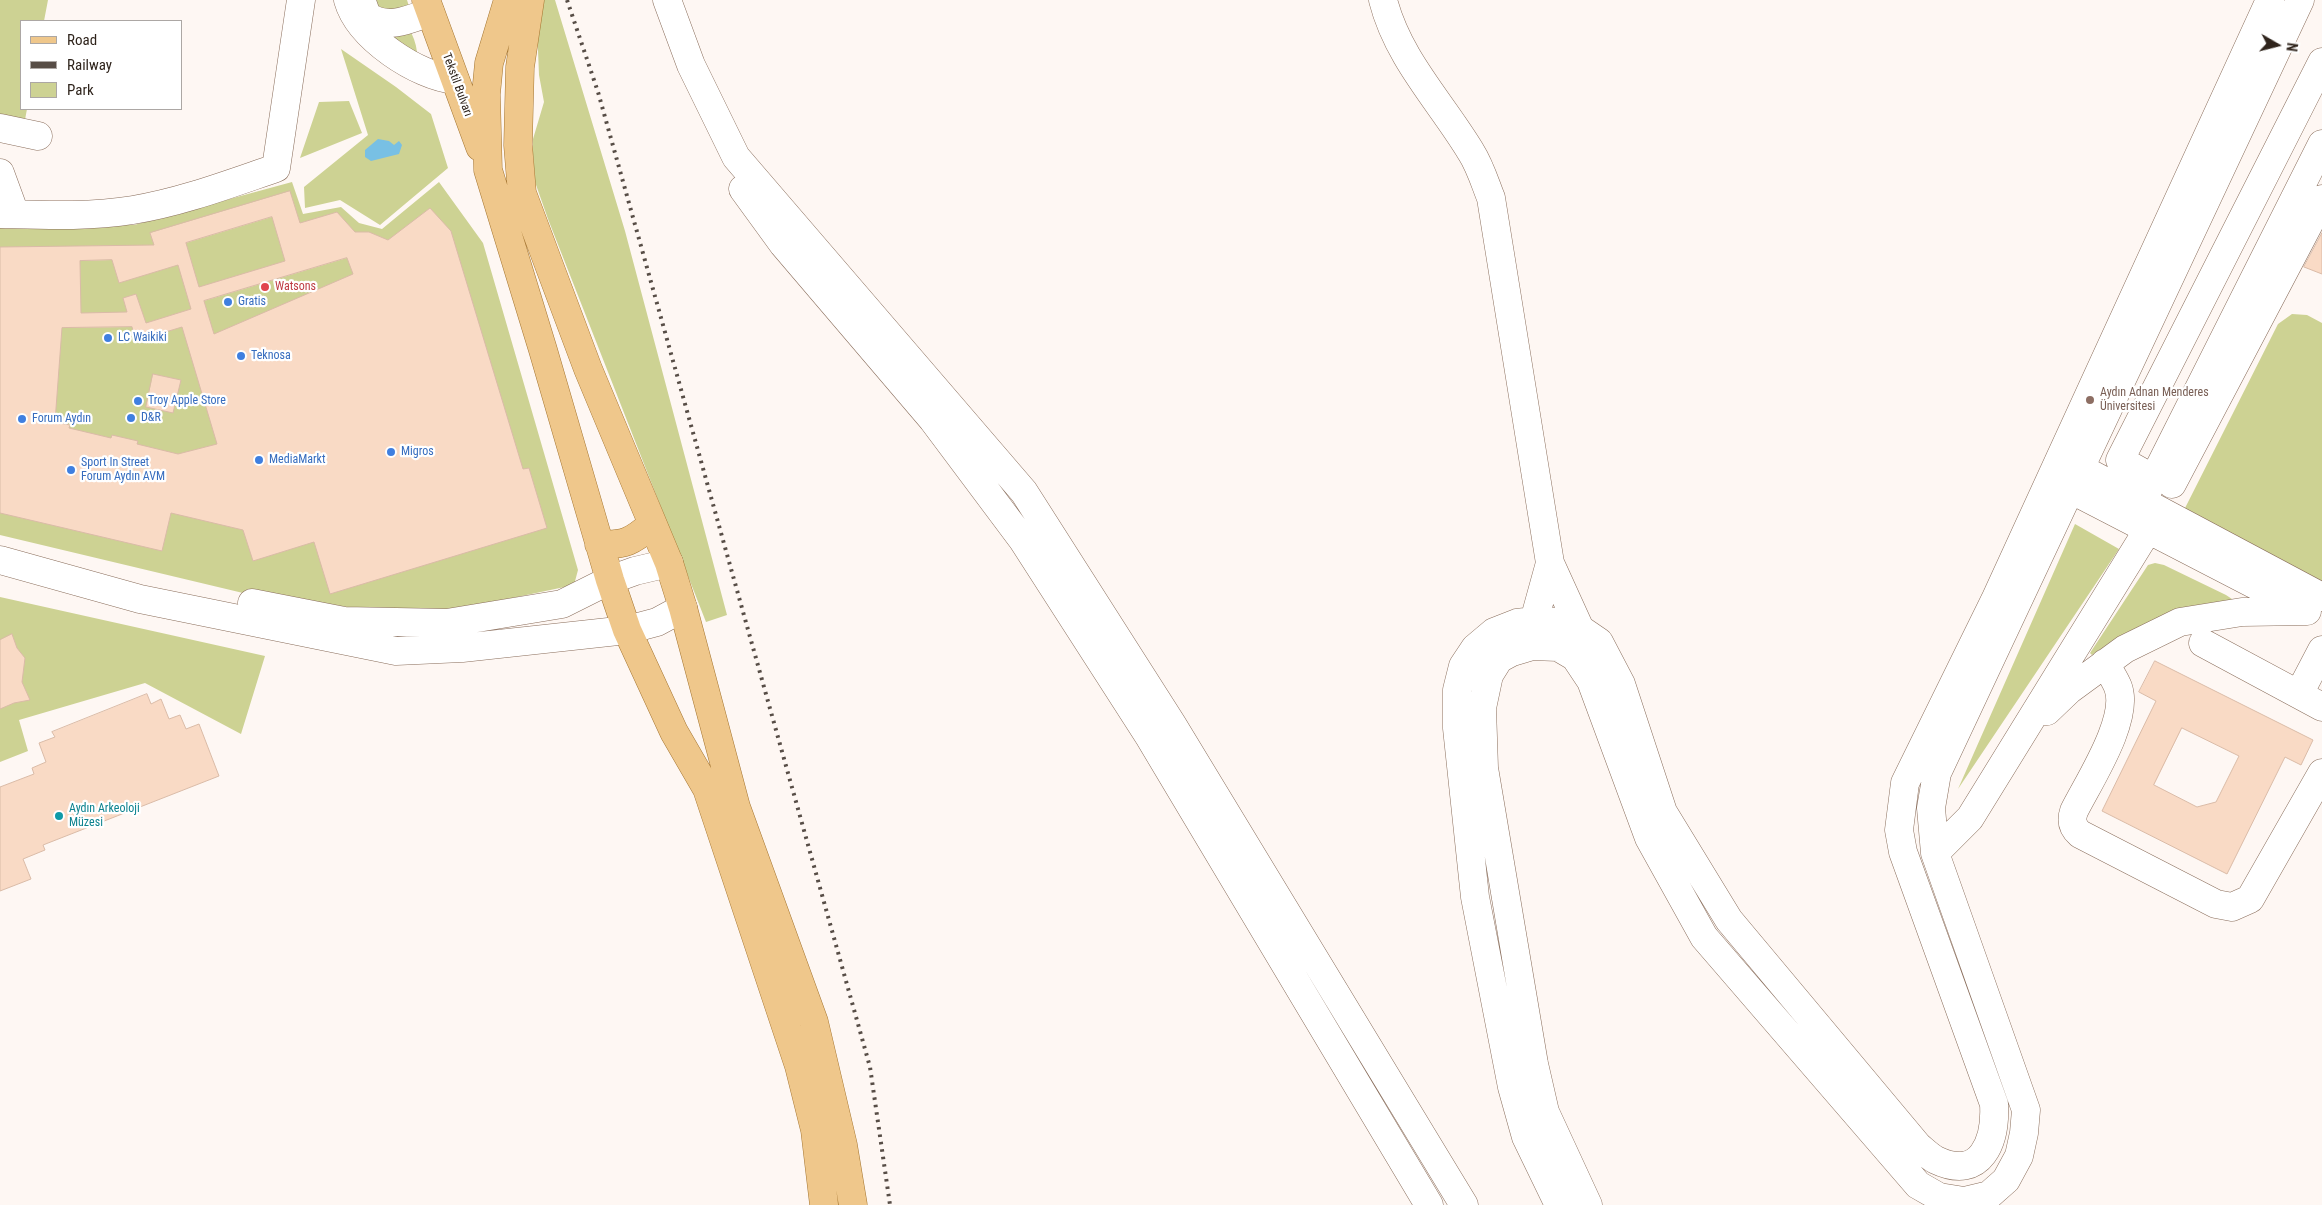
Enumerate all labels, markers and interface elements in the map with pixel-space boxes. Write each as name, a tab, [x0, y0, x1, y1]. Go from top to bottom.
legend	[20, 20, 182, 110]
north arrow	[2252, 20, 2302, 70]
text: Road	[67, 31, 97, 49]
text: N	[2283, 42, 2300, 52]
street label: Tekstil Bulvarı	[439, 51, 475, 119]
text: Railway	[67, 56, 112, 74]
text: Park	[67, 81, 94, 99]
place label: Watsons	[275, 280, 316, 294]
marker: Watsons	[259, 281, 271, 293]
place label: Gratis	[238, 295, 266, 309]
marker: Gratis	[222, 296, 234, 308]
place label: LC Waikiki	[118, 331, 167, 345]
marker: LC Waikiki	[102, 332, 114, 344]
place label: Teknosa	[251, 349, 291, 363]
marker: Teknosa	[235, 350, 247, 362]
place label: Aydın Adnan Menderes Üniversitesi	[2100, 386, 2209, 414]
place label: Troy Apple Store	[148, 394, 226, 408]
marker: Aydın Adnan Menderes Üniversitesi	[2084, 394, 2096, 406]
marker: Troy Apple Store	[132, 395, 144, 407]
place label: D&R	[141, 411, 161, 425]
place label: Forum Aydın	[32, 412, 91, 426]
marker: D&R	[125, 412, 137, 424]
marker: Forum Aydın	[16, 413, 28, 425]
place label: Migros	[401, 445, 434, 459]
marker: Migros	[385, 446, 397, 458]
place label: MediaMarkt	[269, 453, 326, 467]
marker: MediaMarkt	[253, 454, 265, 466]
place label: Sport In Street Forum Aydın AVM	[81, 456, 165, 484]
marker: Sport In Street Forum Aydın AVM	[65, 464, 77, 476]
place label: Aydın Arkeoloji Müzesi	[69, 802, 140, 830]
marker: Aydın Arkeoloji Müzesi	[53, 810, 65, 822]

